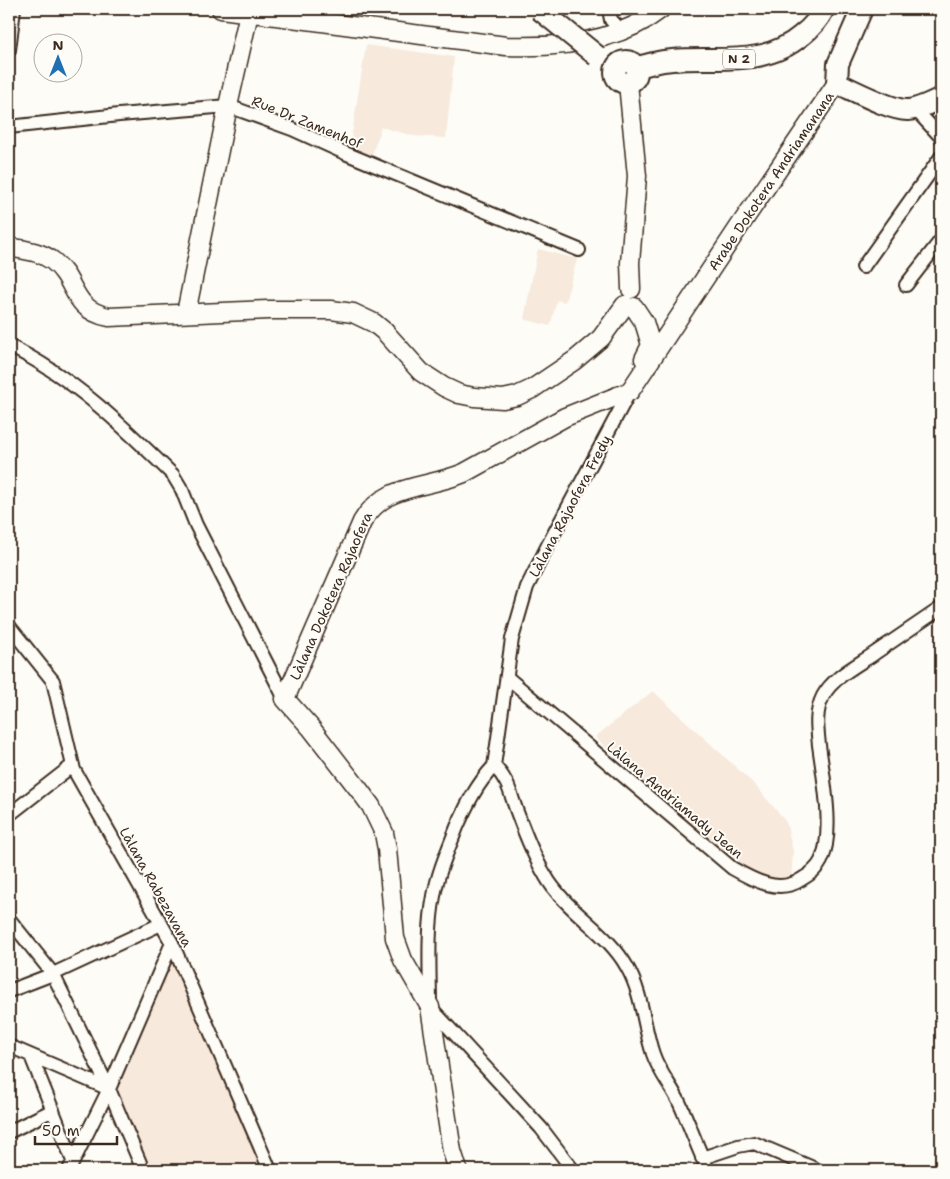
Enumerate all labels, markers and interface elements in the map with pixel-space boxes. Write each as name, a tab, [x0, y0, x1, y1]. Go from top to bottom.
north arrow	[32, 32, 82, 82]
text: N	[52, 36, 64, 54]
road number: N 2	[723, 50, 755, 68]
street label: Arabe Dokotera Andriamanana	[704, 88, 838, 274]
street label: Rue Dr Zamenhof	[249, 92, 366, 153]
street label: Làlana Rajaofera Fredy	[525, 432, 615, 580]
street label: Làlana Dokotera Rajaofera	[286, 509, 376, 683]
street label: Làlana Andriamady Jean	[603, 738, 747, 863]
street label: Làlana Rabezavana	[116, 824, 197, 950]
scale bar	[35, 1114, 118, 1146]
text: 50 m	[42, 1121, 80, 1141]

